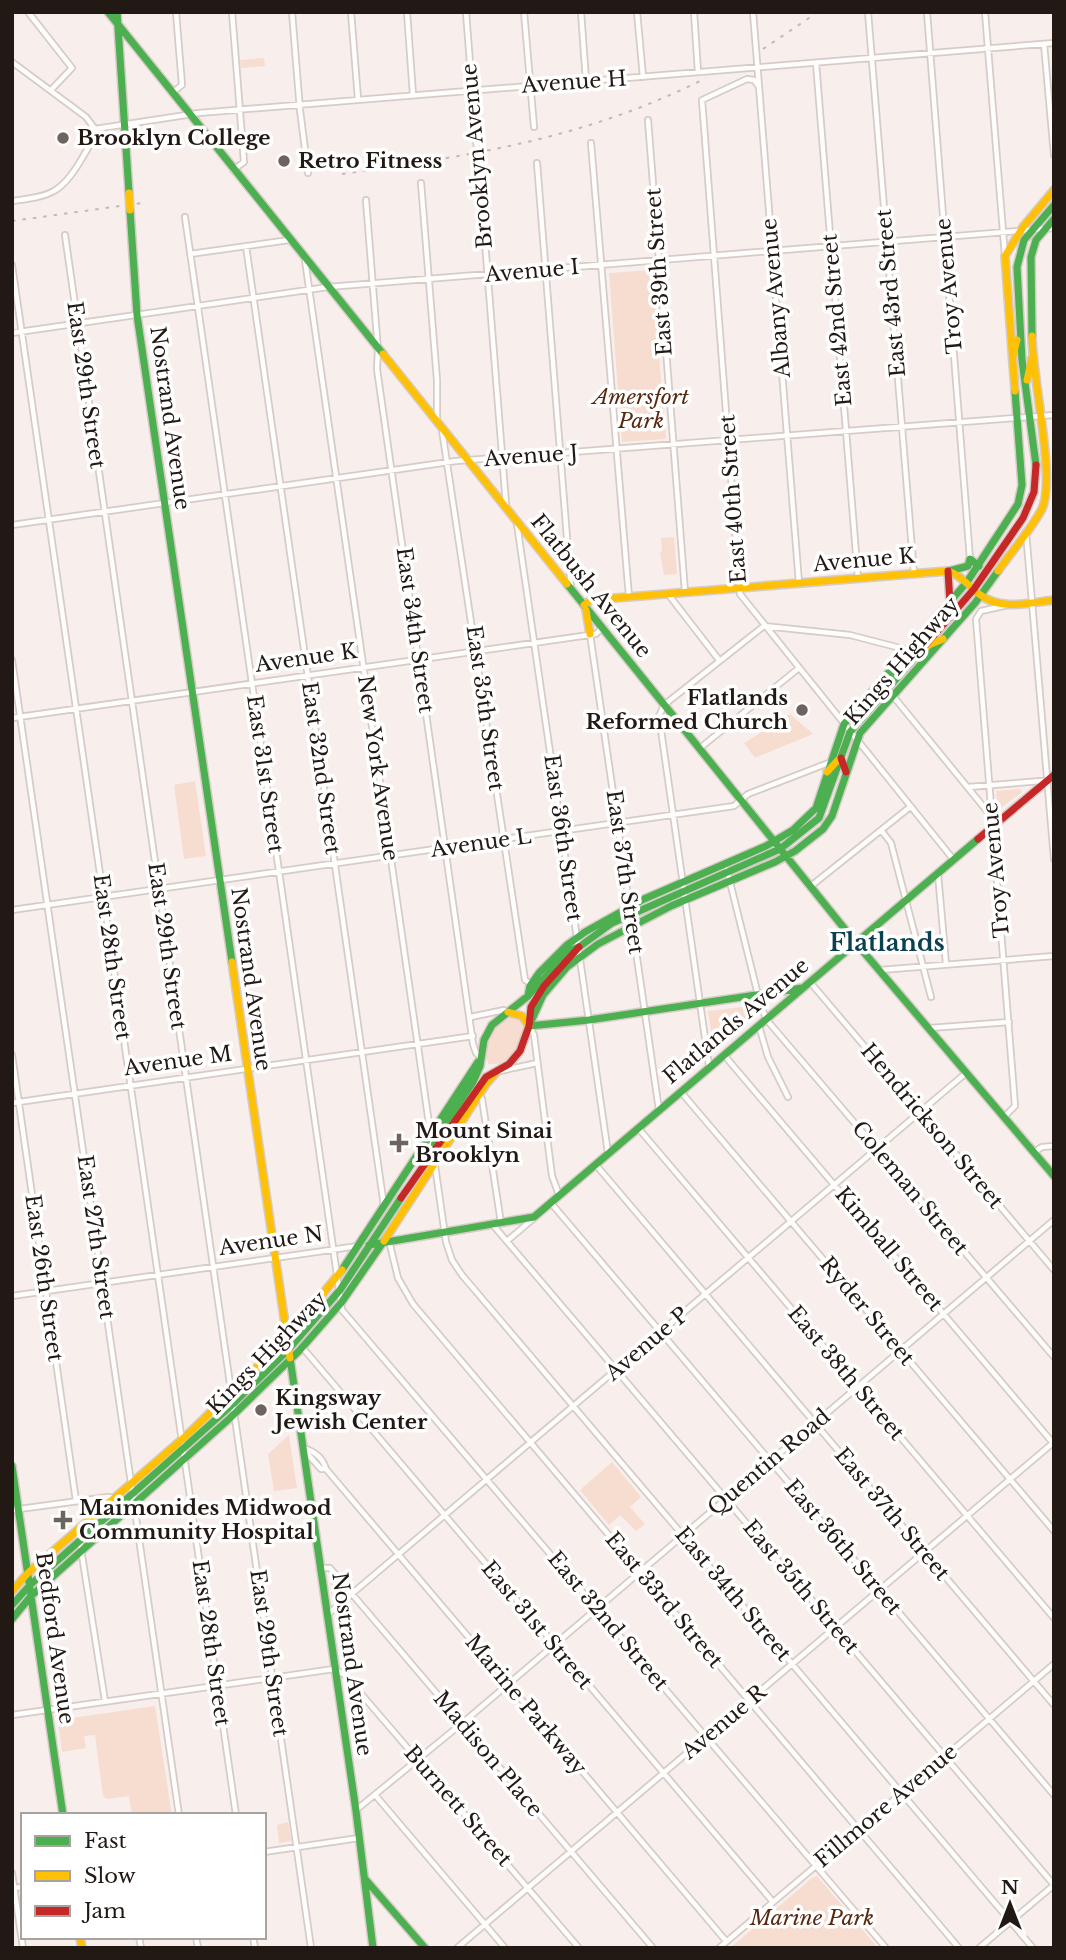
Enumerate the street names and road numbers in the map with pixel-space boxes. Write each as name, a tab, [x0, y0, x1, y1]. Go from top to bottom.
street label: Brooklyn Avenue	[456, 62, 498, 250]
street label: Avenue H	[520, 65, 627, 99]
street label: East 39th Street	[640, 187, 678, 357]
street label: East 43rd Street	[871, 208, 911, 378]
street label: Albany Avenue	[756, 217, 796, 380]
street label: Troy Avenue	[930, 217, 968, 355]
street label: East 42nd Street	[816, 232, 858, 408]
street label: Avenue I	[483, 254, 580, 288]
street label: East 29th Street	[61, 300, 111, 470]
street label: Nostrand Avenue	[144, 325, 196, 511]
street label: East 40th Street	[714, 414, 752, 584]
street label: Avenue J	[482, 440, 579, 472]
street label: Flatbush Avenue	[525, 509, 657, 663]
street label: Avenue K	[811, 543, 917, 577]
street label: East 34th Street	[390, 545, 440, 715]
street label: Kings Highway	[839, 591, 965, 731]
street label: East 35th Street	[461, 624, 509, 792]
street label: Avenue K	[253, 638, 359, 678]
street label: New York Avenue	[352, 673, 404, 863]
street label: East 32nd Street	[296, 680, 346, 856]
street label: East 31st Street	[241, 693, 289, 855]
street label: East 36th Street	[538, 753, 588, 923]
street label: East 37th Street	[601, 788, 649, 956]
street label: Troy Avenue	[977, 801, 1015, 939]
street label: Avenue L	[428, 823, 533, 863]
street label: East 29th Street	[142, 861, 192, 1031]
street label: East 28th Street	[87, 872, 137, 1042]
street label: Nostrand Avenue	[225, 886, 277, 1072]
street label: Flatlands Avenue	[658, 952, 814, 1090]
street label: Hendrickson Street	[855, 1038, 1009, 1214]
street label: Avenue M	[121, 1041, 234, 1082]
street label: Coleman Street	[846, 1116, 974, 1260]
street label: East 27th Street	[72, 1153, 120, 1321]
street label: Kimball Street	[829, 1182, 949, 1316]
street label: East 26th Street	[19, 1193, 69, 1363]
street label: Avenue N	[216, 1221, 325, 1261]
street label: Ryder Street	[814, 1251, 920, 1371]
street label: Kings Highway	[202, 1285, 333, 1420]
street label: East 38th Street	[782, 1300, 910, 1446]
street label: Avenue P	[599, 1302, 694, 1387]
street label: Quentin Road	[702, 1403, 836, 1521]
street label: East 37th Street	[829, 1442, 955, 1586]
street label: East 36th Street	[779, 1474, 907, 1620]
street label: East 35th Street	[737, 1515, 865, 1659]
street label: East 34th Street	[669, 1522, 797, 1666]
street label: East 33rd Street	[600, 1527, 728, 1673]
street label: East 32nd Street	[542, 1546, 674, 1696]
street label: Bedford Avenue	[30, 1550, 80, 1726]
street label: East 31st Street	[476, 1556, 598, 1694]
street label: East 28th Street	[186, 1558, 236, 1728]
street label: East 29th Street	[244, 1568, 294, 1738]
street label: Nostrand Avenue	[326, 1571, 378, 1757]
street label: Marine Parkway	[460, 1630, 593, 1781]
street label: Avenue R	[676, 1678, 773, 1766]
street label: Madison Place	[428, 1686, 548, 1822]
street label: Fillmore Avenue	[809, 1739, 963, 1873]
street label: Burnett Street	[398, 1740, 518, 1872]

